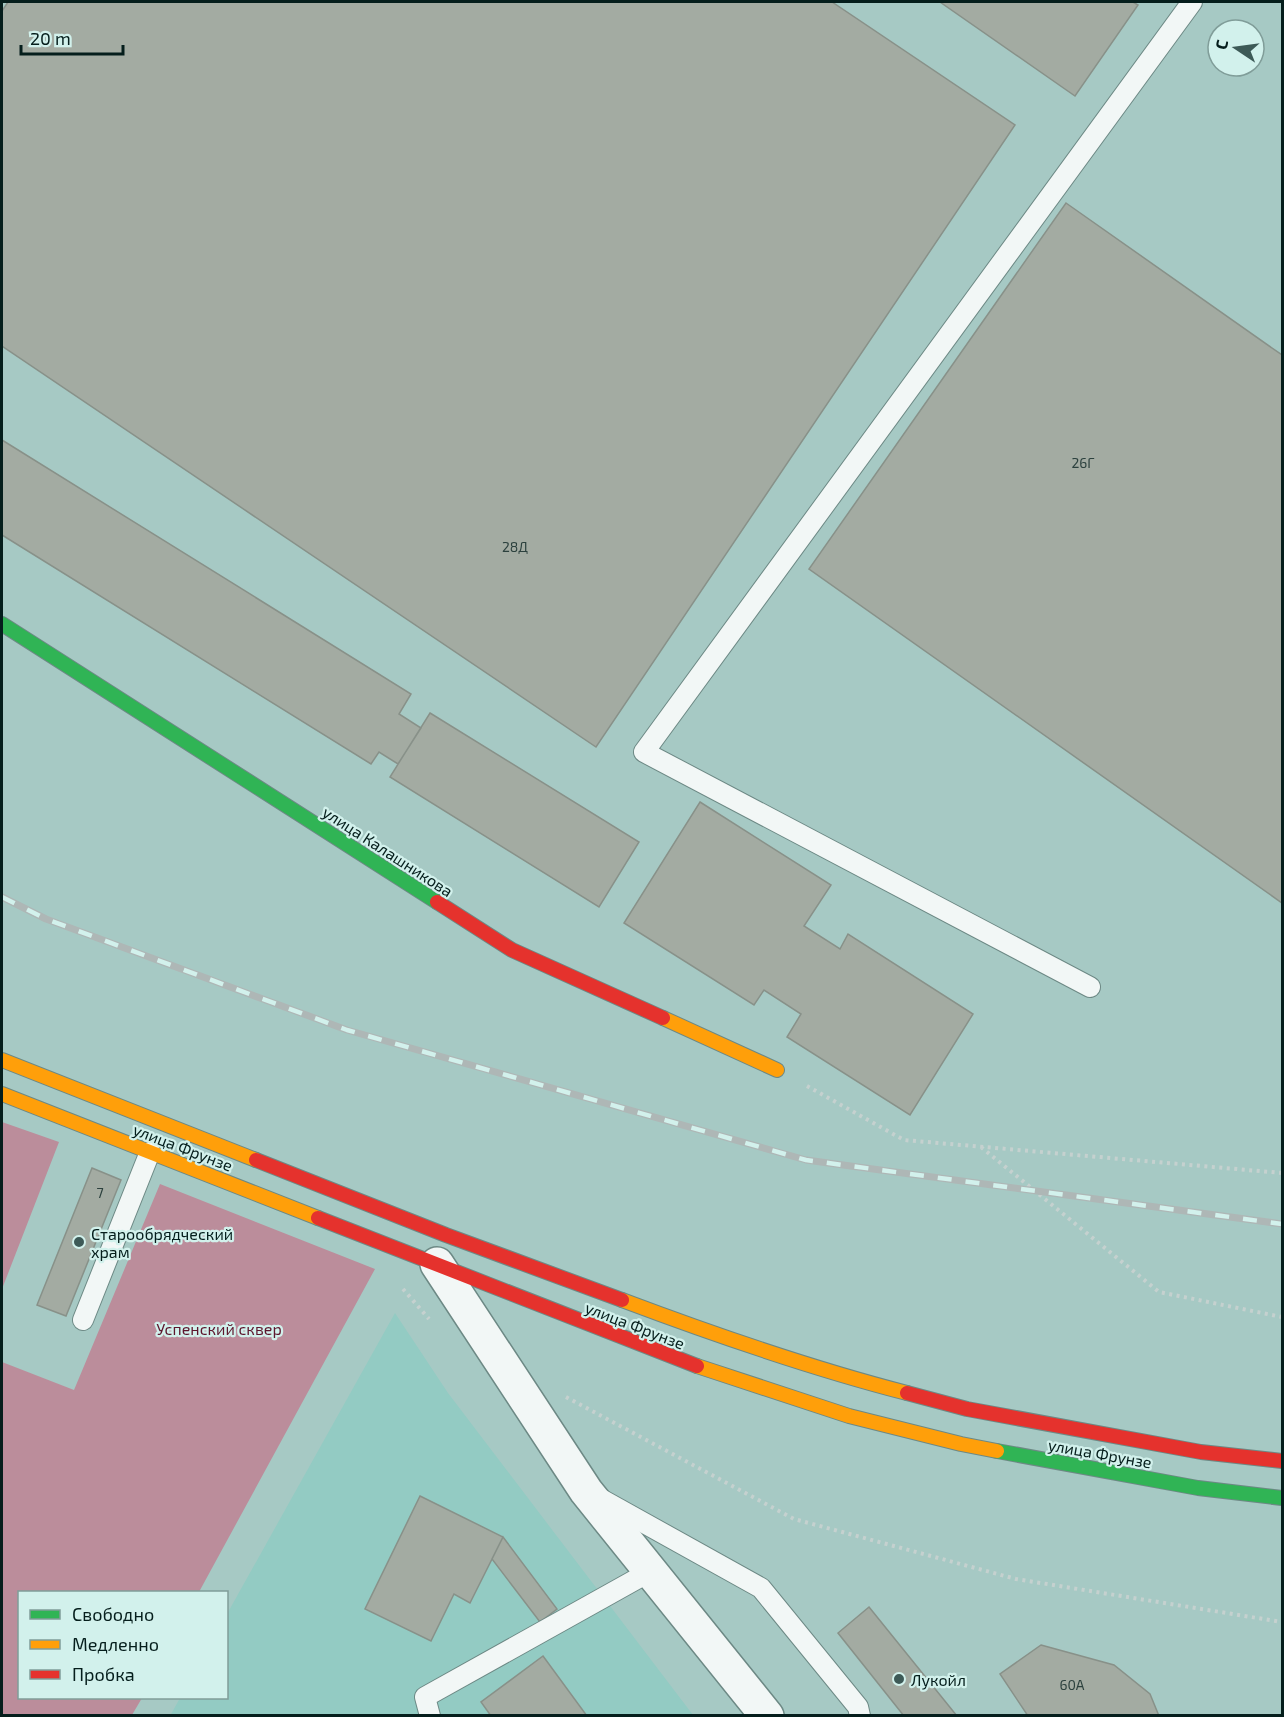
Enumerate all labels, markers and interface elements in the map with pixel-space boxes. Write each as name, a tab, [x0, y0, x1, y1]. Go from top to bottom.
scale bar	[21, 18, 123, 56]
north arrow	[1206, 18, 1266, 78]
text: 20 m	[30, 27, 71, 49]
text: С	[1211, 38, 1231, 51]
house number: 26Г	[1071, 454, 1095, 471]
house number: 28Д	[502, 538, 528, 555]
street label: улица Калашникова	[319, 802, 457, 901]
street label: улица Фрунзе	[130, 1119, 235, 1176]
house number: 7	[96, 1184, 104, 1201]
place label: Старообрядческий храм	[91, 1224, 233, 1261]
marker: Старообрядческий храм	[72, 1235, 86, 1249]
street label: улица Фрунзе	[582, 1297, 687, 1354]
park label: Успенский сквер	[156, 1319, 282, 1338]
street label: улица Фрунзе	[1046, 1435, 1153, 1472]
legend	[18, 1591, 228, 1699]
text: Свободно	[72, 1603, 154, 1625]
text: Медленно	[72, 1633, 159, 1655]
text: Пробка	[72, 1663, 135, 1685]
place label: Лукойл	[911, 1670, 966, 1690]
marker: Лукойл	[892, 1672, 906, 1686]
house number: 60А	[1059, 1676, 1085, 1693]

